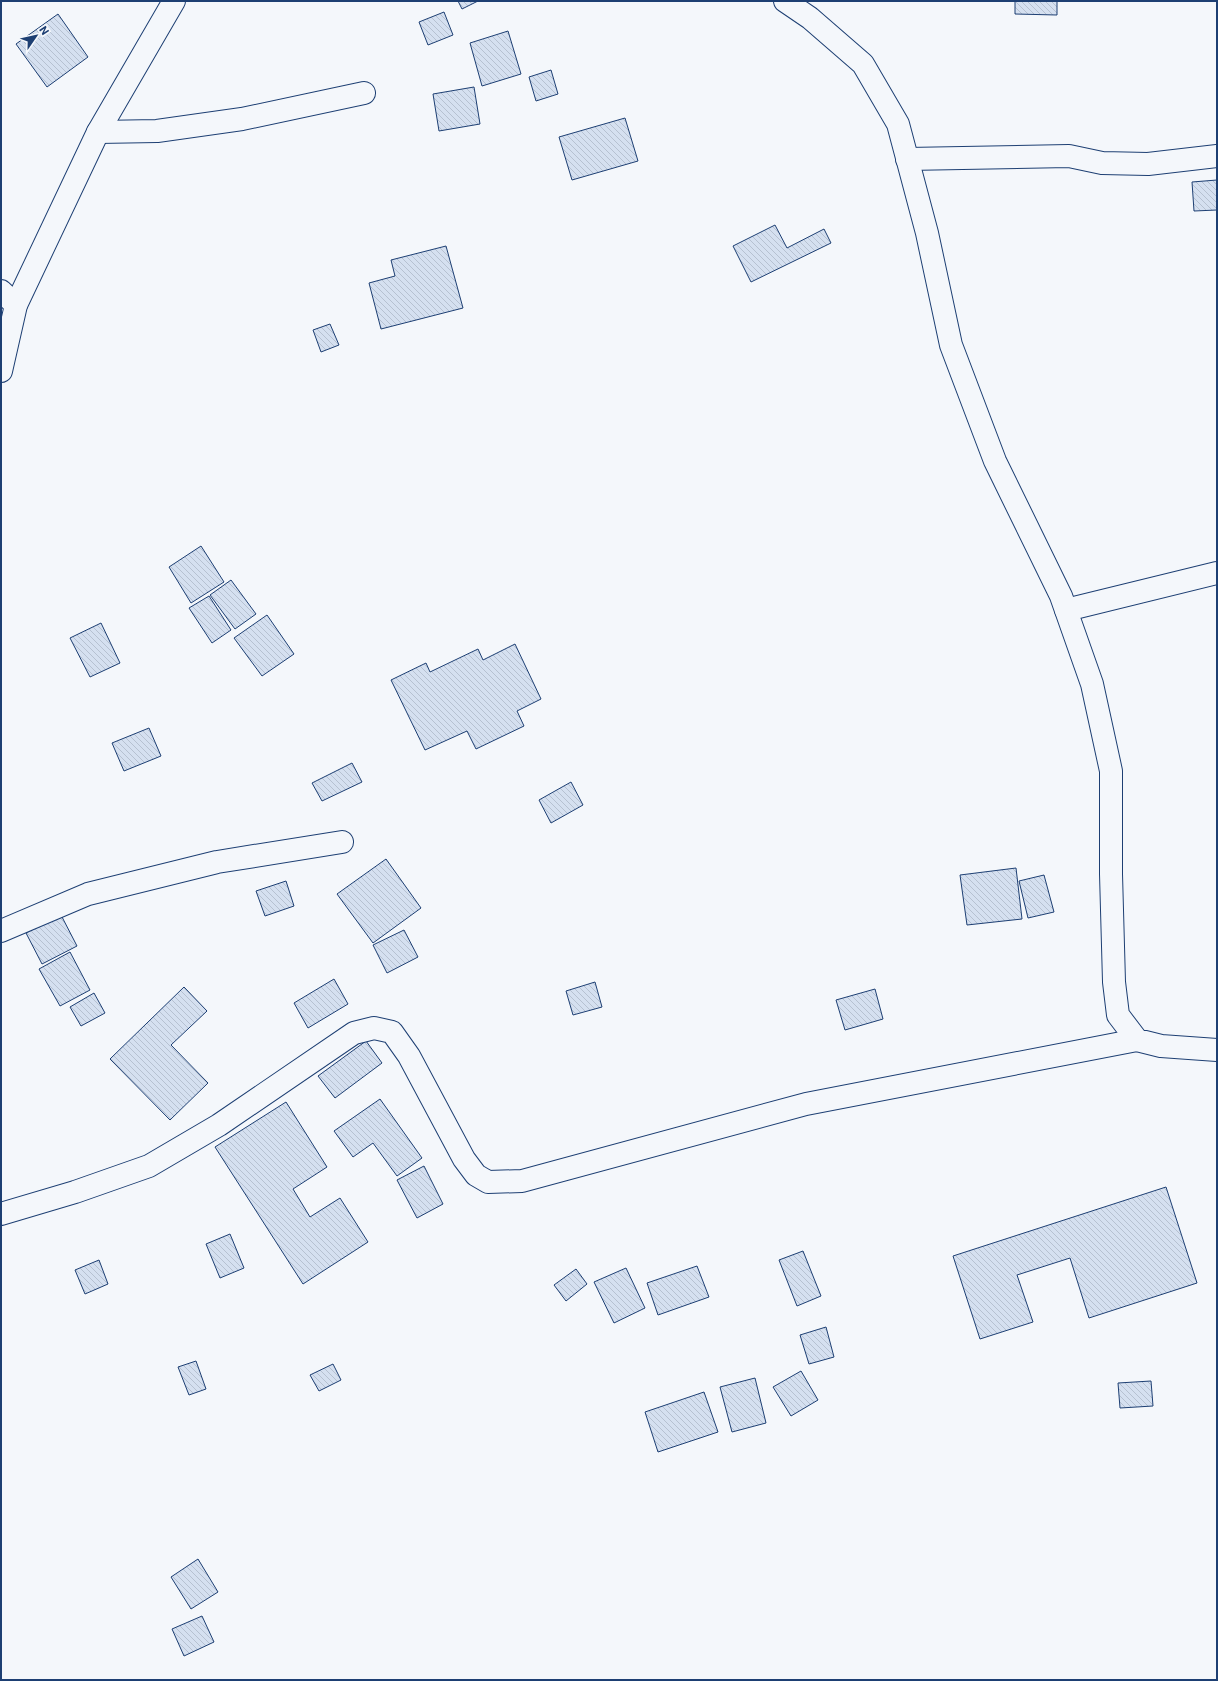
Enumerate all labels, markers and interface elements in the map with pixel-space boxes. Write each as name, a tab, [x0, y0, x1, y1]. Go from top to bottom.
north arrow	[16, 16, 56, 56]
text: N	[36, 24, 52, 38]

